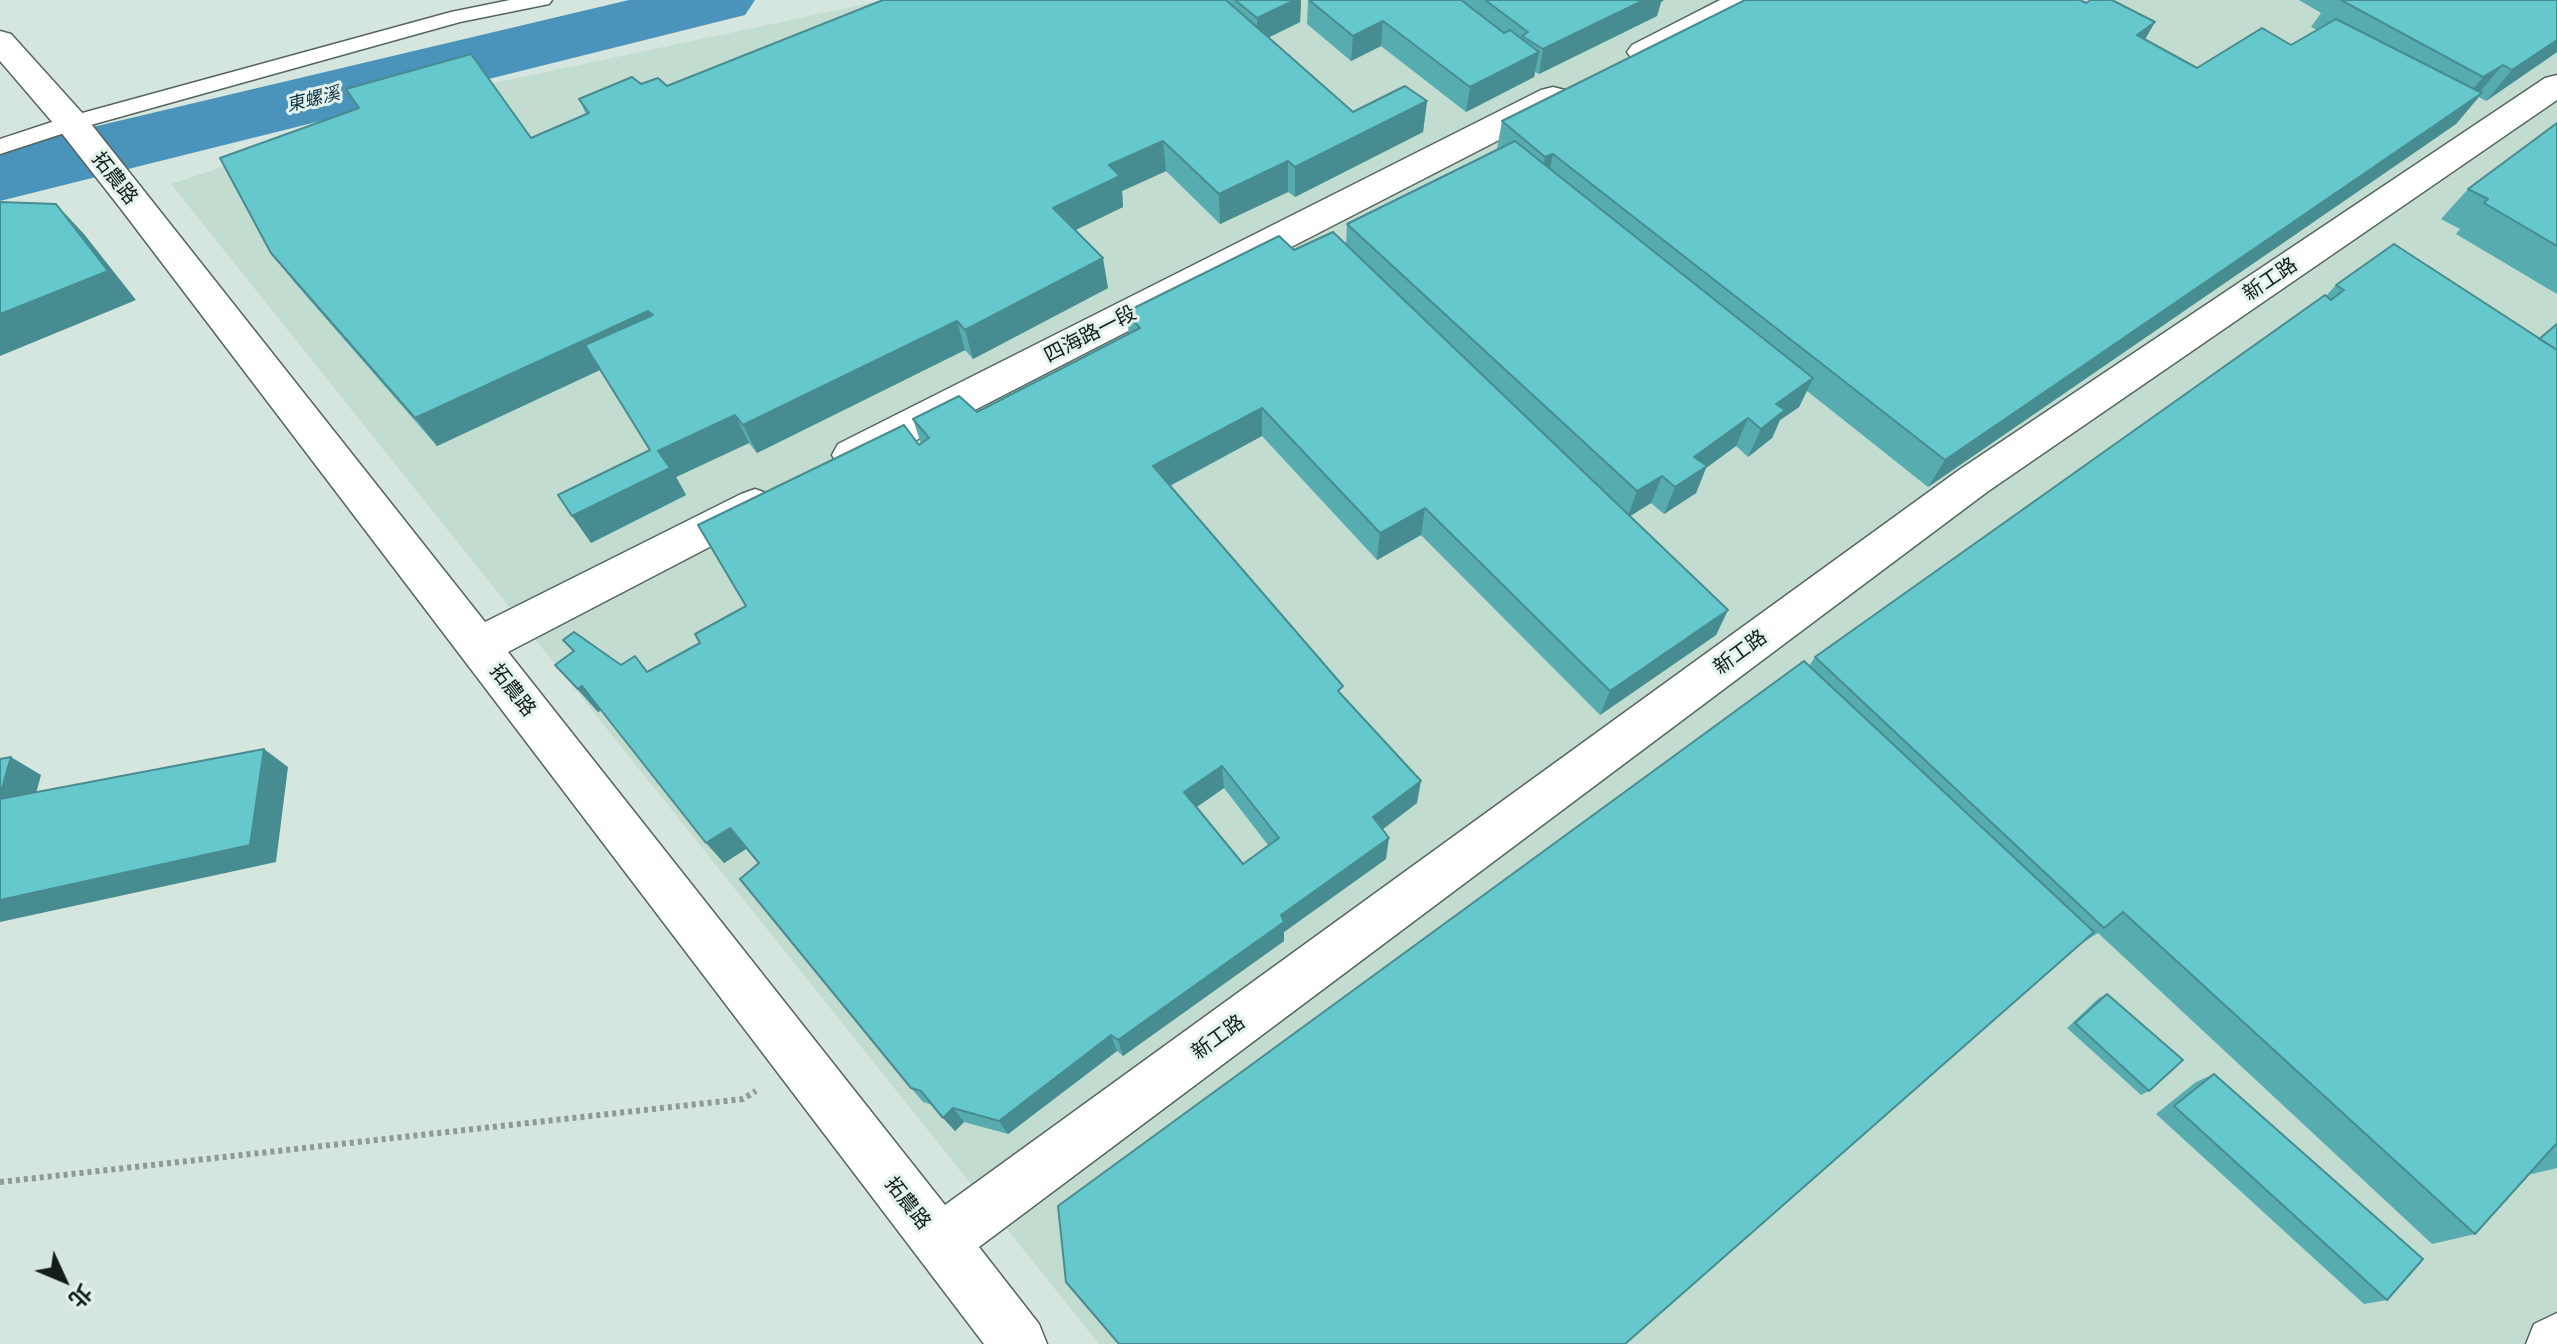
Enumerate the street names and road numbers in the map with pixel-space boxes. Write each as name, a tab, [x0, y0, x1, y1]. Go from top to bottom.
street label: 拓農路	[87, 147, 143, 209]
street label: 新工路	[2238, 252, 2302, 306]
street label: 四海路一段	[1040, 301, 1140, 367]
street label: 新工路	[1709, 625, 1771, 679]
street label: 拓農路	[485, 659, 541, 721]
street label: 新工路	[1187, 1010, 1249, 1064]
street label: 拓農路	[880, 1172, 936, 1234]

